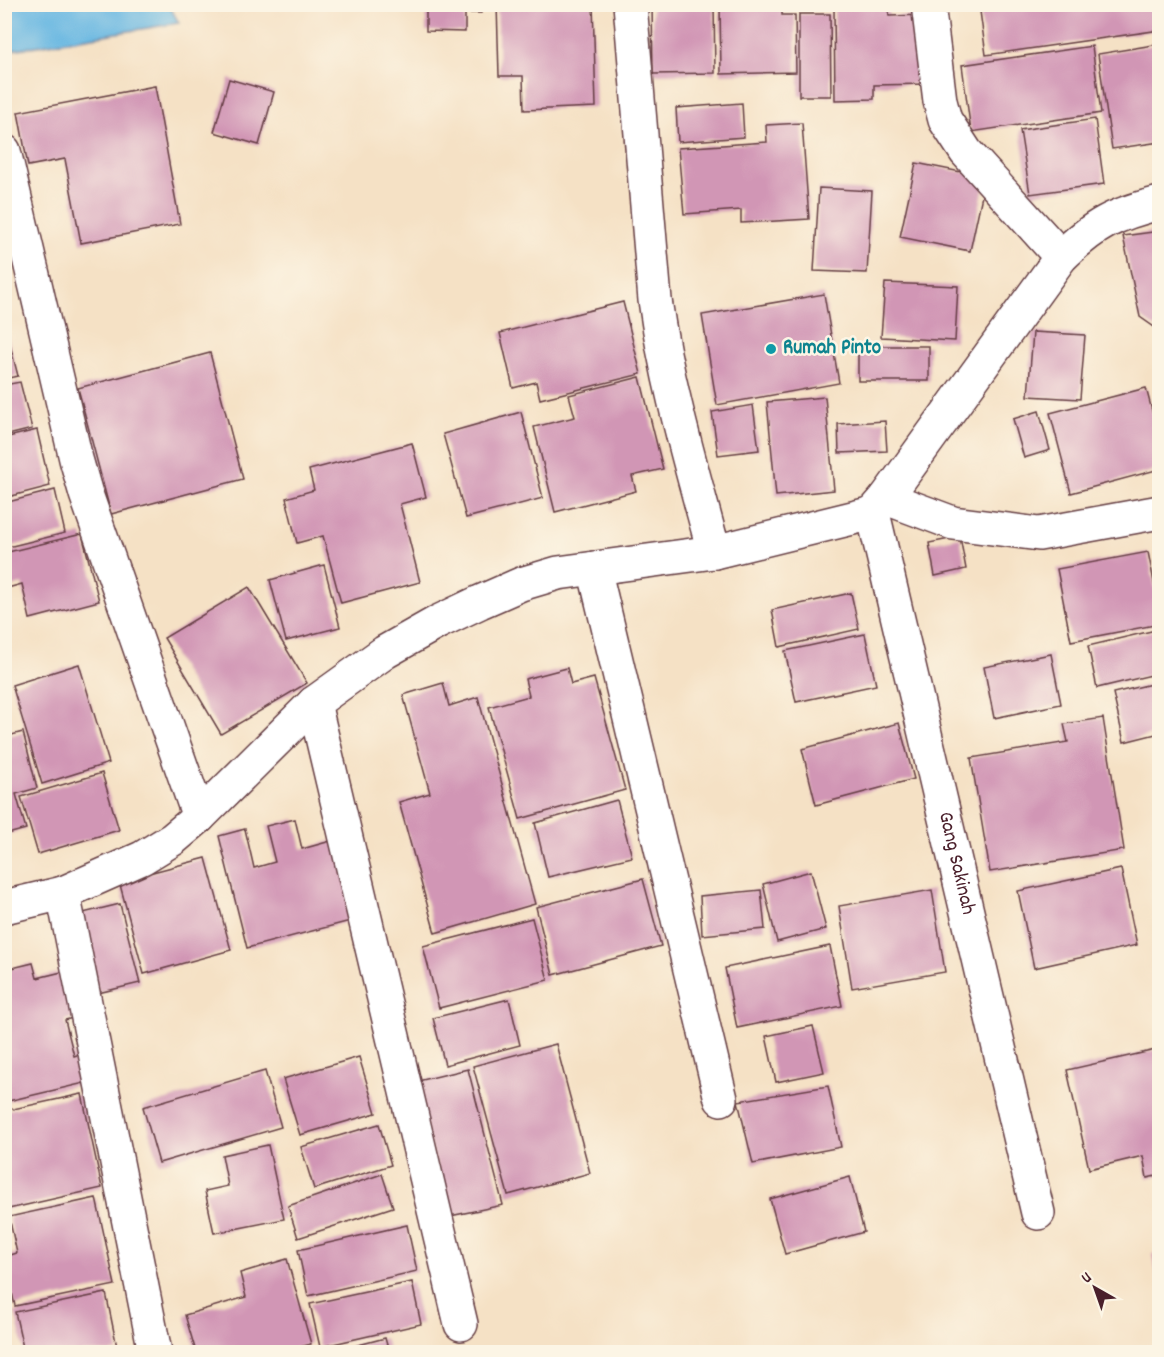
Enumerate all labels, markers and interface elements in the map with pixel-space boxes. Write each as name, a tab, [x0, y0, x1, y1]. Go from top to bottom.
place label: Rumah Pinto	[783, 334, 881, 364]
marker: Rumah Pinto	[764, 342, 778, 356]
street label: Gang Sakinah	[929, 809, 982, 918]
north arrow	[1065, 1258, 1125, 1318]
text: U	[1077, 1267, 1098, 1290]

